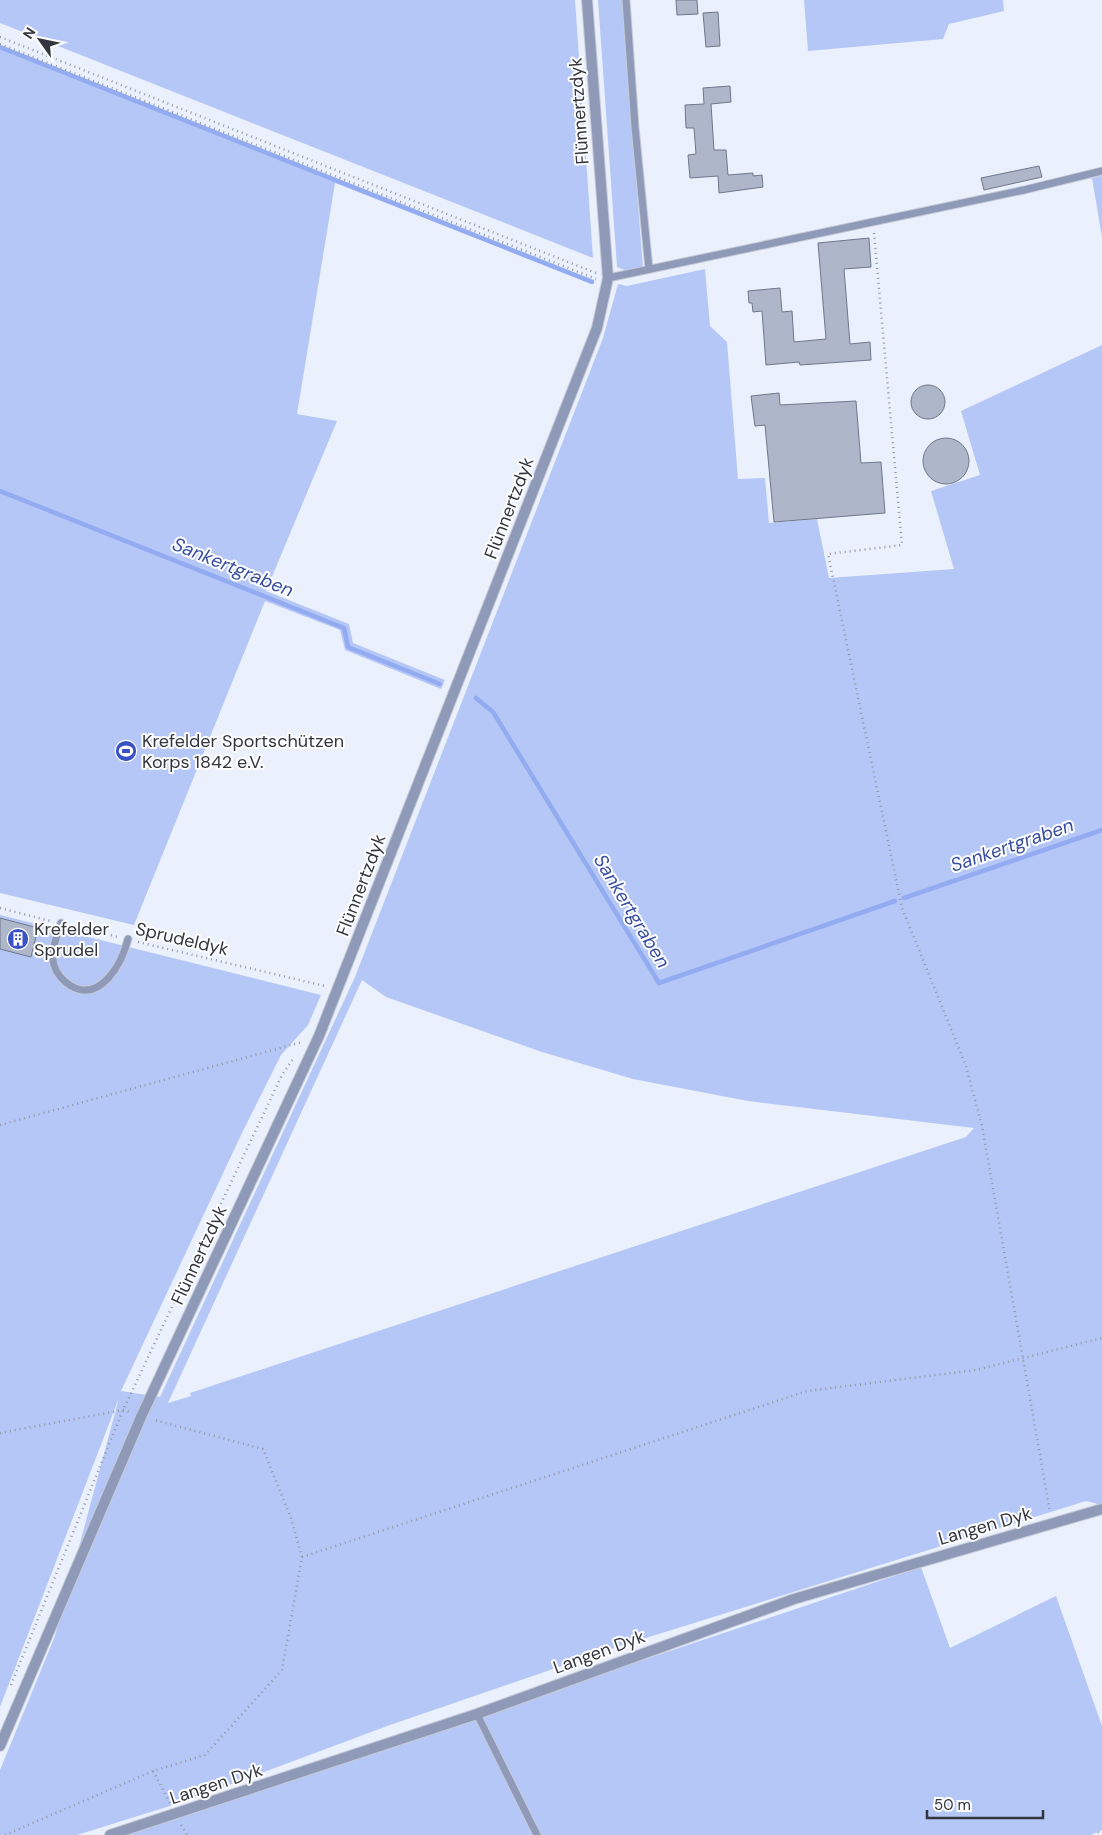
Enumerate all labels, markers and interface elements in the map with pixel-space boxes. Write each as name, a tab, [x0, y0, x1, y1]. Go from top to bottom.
north arrow	[15, 15, 65, 65]
text: N	[19, 24, 39, 42]
street label: Flünnertzdyk	[563, 57, 595, 165]
street label: Flünnertzdyk	[479, 454, 539, 562]
water label: Sankertgraben	[169, 531, 297, 603]
place label: Krefelder Sportschützen Korps 1842 e.V.	[142, 729, 344, 774]
sports icon: Krefelder Sportschützen Korps 1842 e.V.	[114, 739, 138, 763]
water label: Sankertgraben	[947, 812, 1077, 878]
street label: Flünnertzdyk	[331, 831, 391, 939]
water label: Sankertgraben	[588, 849, 676, 973]
place label: Krefelder Sprudel	[34, 917, 110, 962]
street label: Sprudeldyk	[133, 917, 231, 961]
building icon: Krefelder Sprudel	[6, 927, 30, 951]
street label: Flünnertzdyk	[165, 1201, 233, 1309]
street label: Langen Dyk	[935, 1501, 1035, 1551]
street label: Langen Dyk	[550, 1624, 648, 1680]
street label: Langen Dyk	[167, 1758, 265, 1810]
scale bar	[927, 1788, 1043, 1820]
text: 50 m	[934, 1795, 971, 1815]

